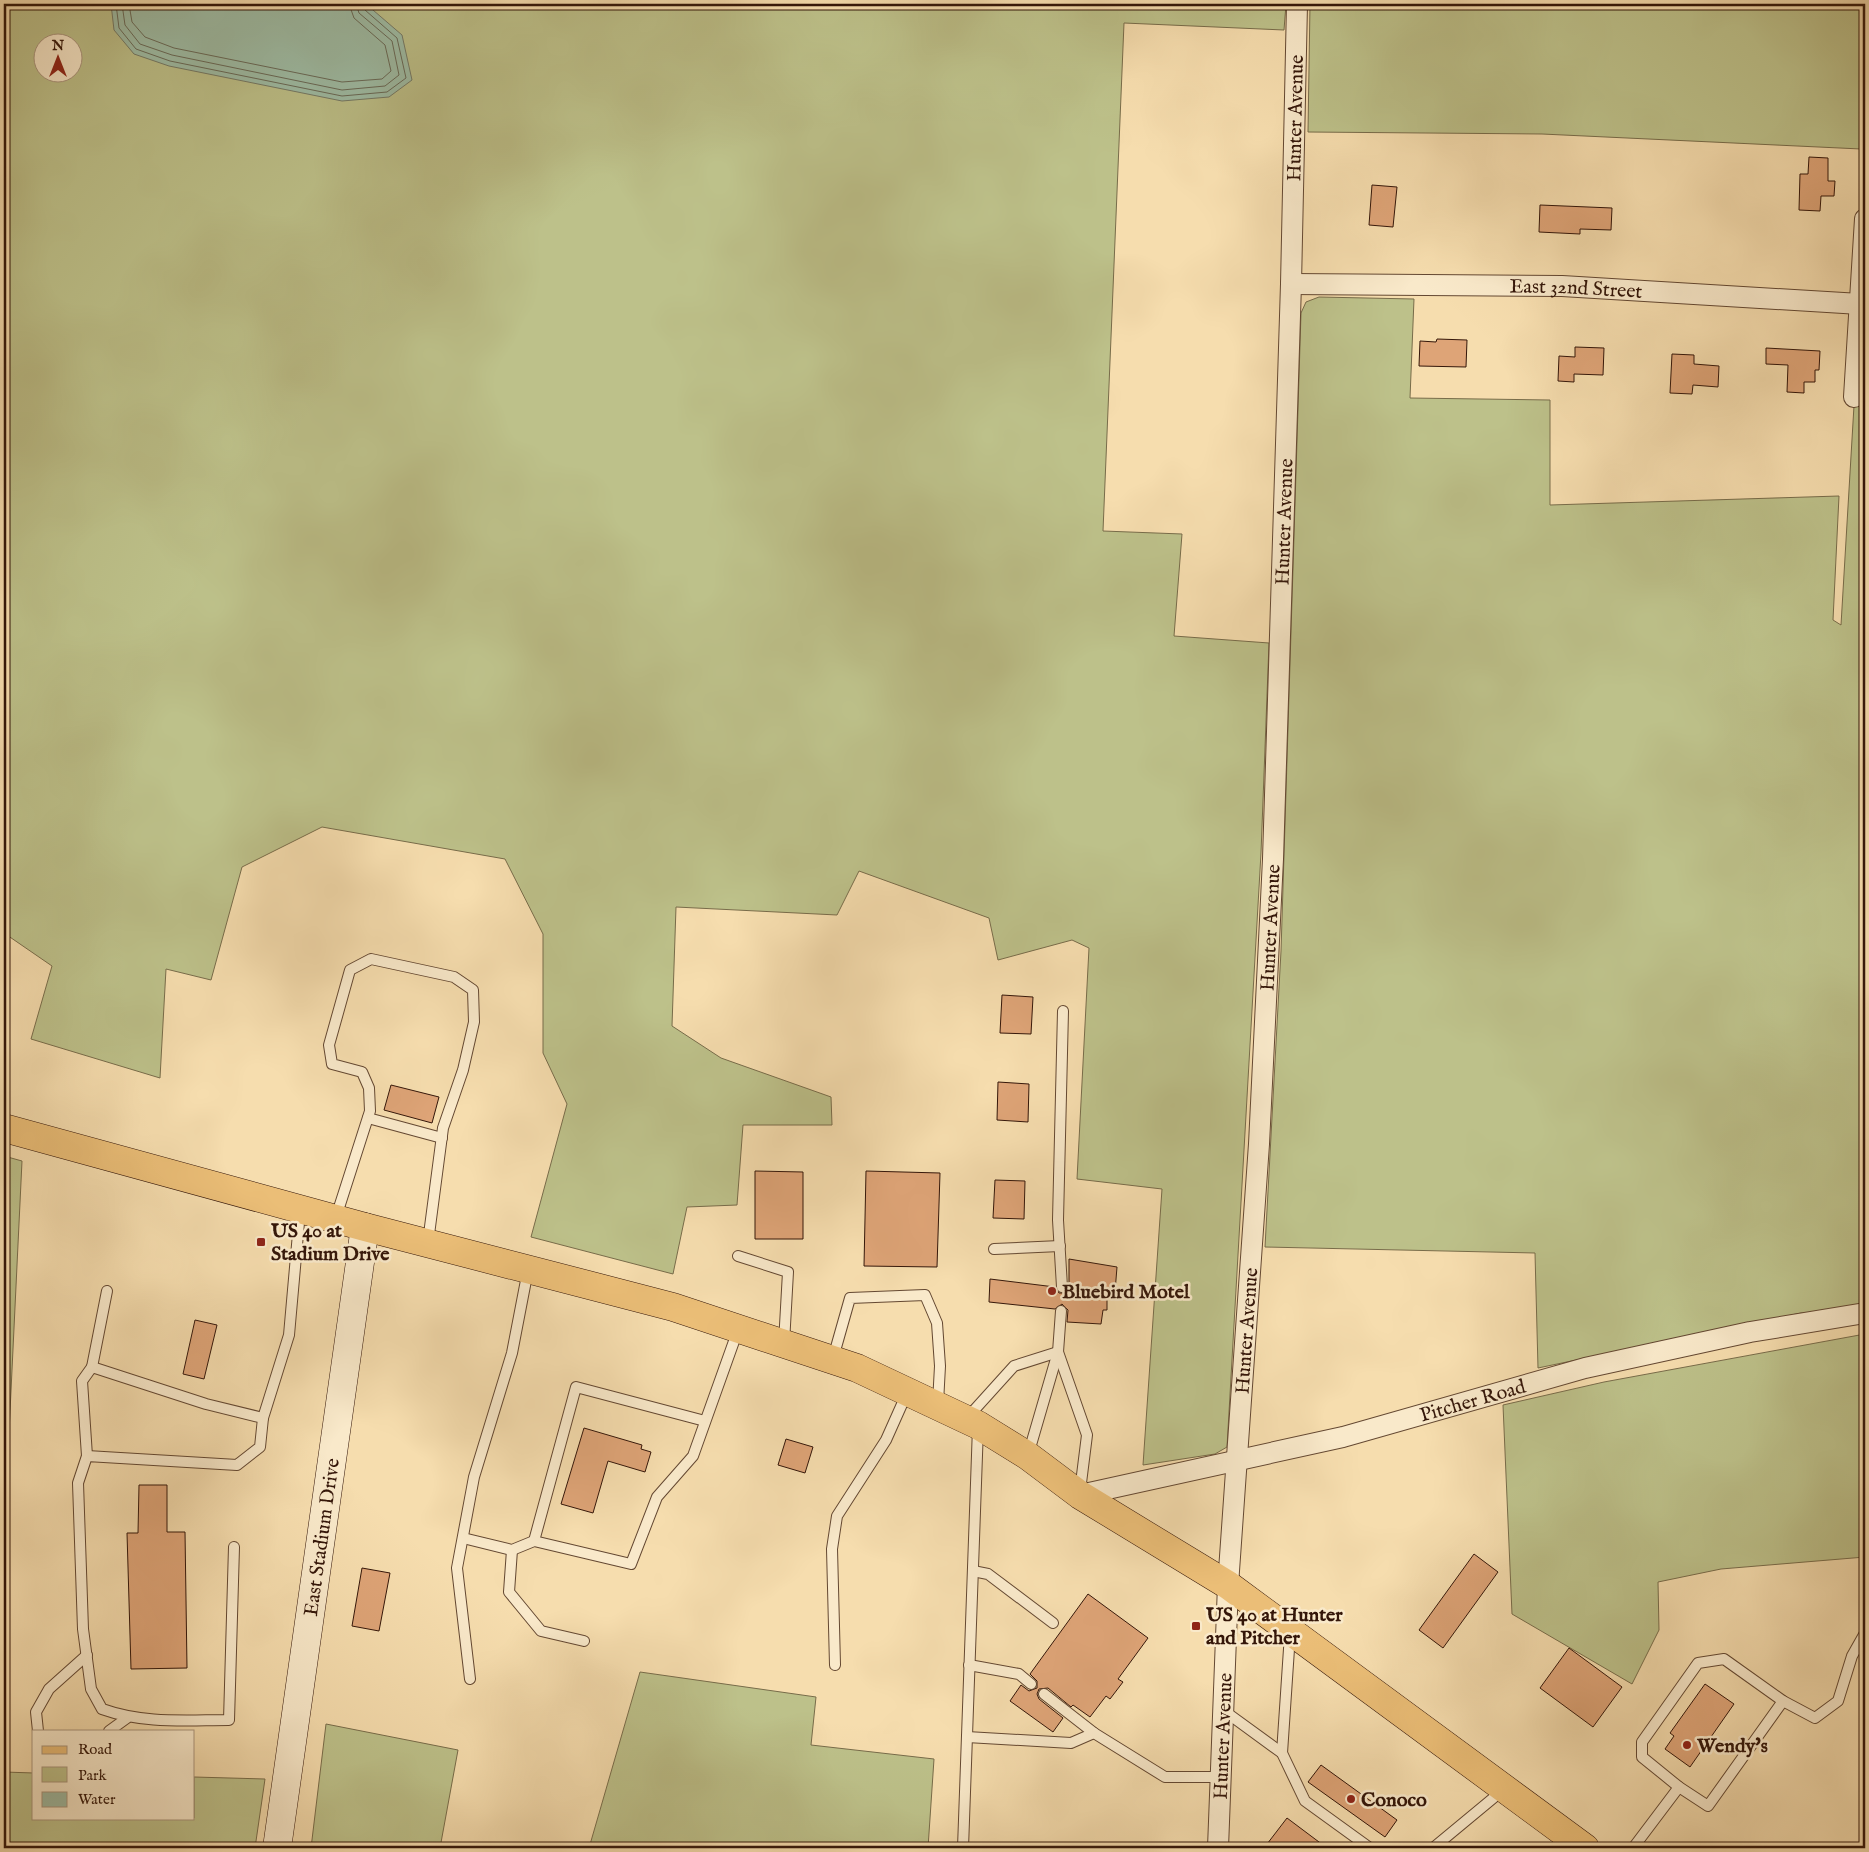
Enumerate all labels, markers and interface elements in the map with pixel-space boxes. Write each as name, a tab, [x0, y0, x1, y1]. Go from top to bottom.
north arrow	[32, 32, 82, 82]
text: N	[51, 37, 64, 55]
street label: Hunter Avenue	[1282, 54, 1310, 182]
street label: East 32nd Street	[1509, 275, 1643, 305]
street label: Hunter Avenue	[1271, 458, 1300, 586]
street label: Hunter Avenue	[1256, 864, 1287, 992]
place label: US 40 at Stadium Drive	[270, 1219, 390, 1267]
marker: US 40 at Stadium Drive	[255, 1236, 267, 1248]
street label: Hunter Avenue	[1230, 1267, 1264, 1395]
place label: Bluebird Motel	[1062, 1280, 1190, 1305]
marker: Bluebird Motel	[1046, 1285, 1058, 1297]
street label: Pitcher Road	[1417, 1374, 1529, 1428]
street label: East Stadium Drive	[299, 1457, 346, 1618]
place label: US 40 at Hunter and Pitcher	[1205, 1603, 1343, 1651]
marker: US 40 at Hunter and Pitcher	[1190, 1620, 1202, 1632]
street label: Hunter Avenue	[1209, 1672, 1239, 1800]
legend	[32, 1730, 195, 1820]
place label: Wendy's	[1696, 1734, 1768, 1759]
marker: Wendy's	[1681, 1739, 1693, 1751]
text: Road	[78, 1740, 113, 1759]
text: Park	[78, 1766, 108, 1785]
place label: Conoco	[1361, 1788, 1427, 1813]
text: Water	[78, 1790, 116, 1809]
marker: Conoco	[1345, 1793, 1357, 1805]

